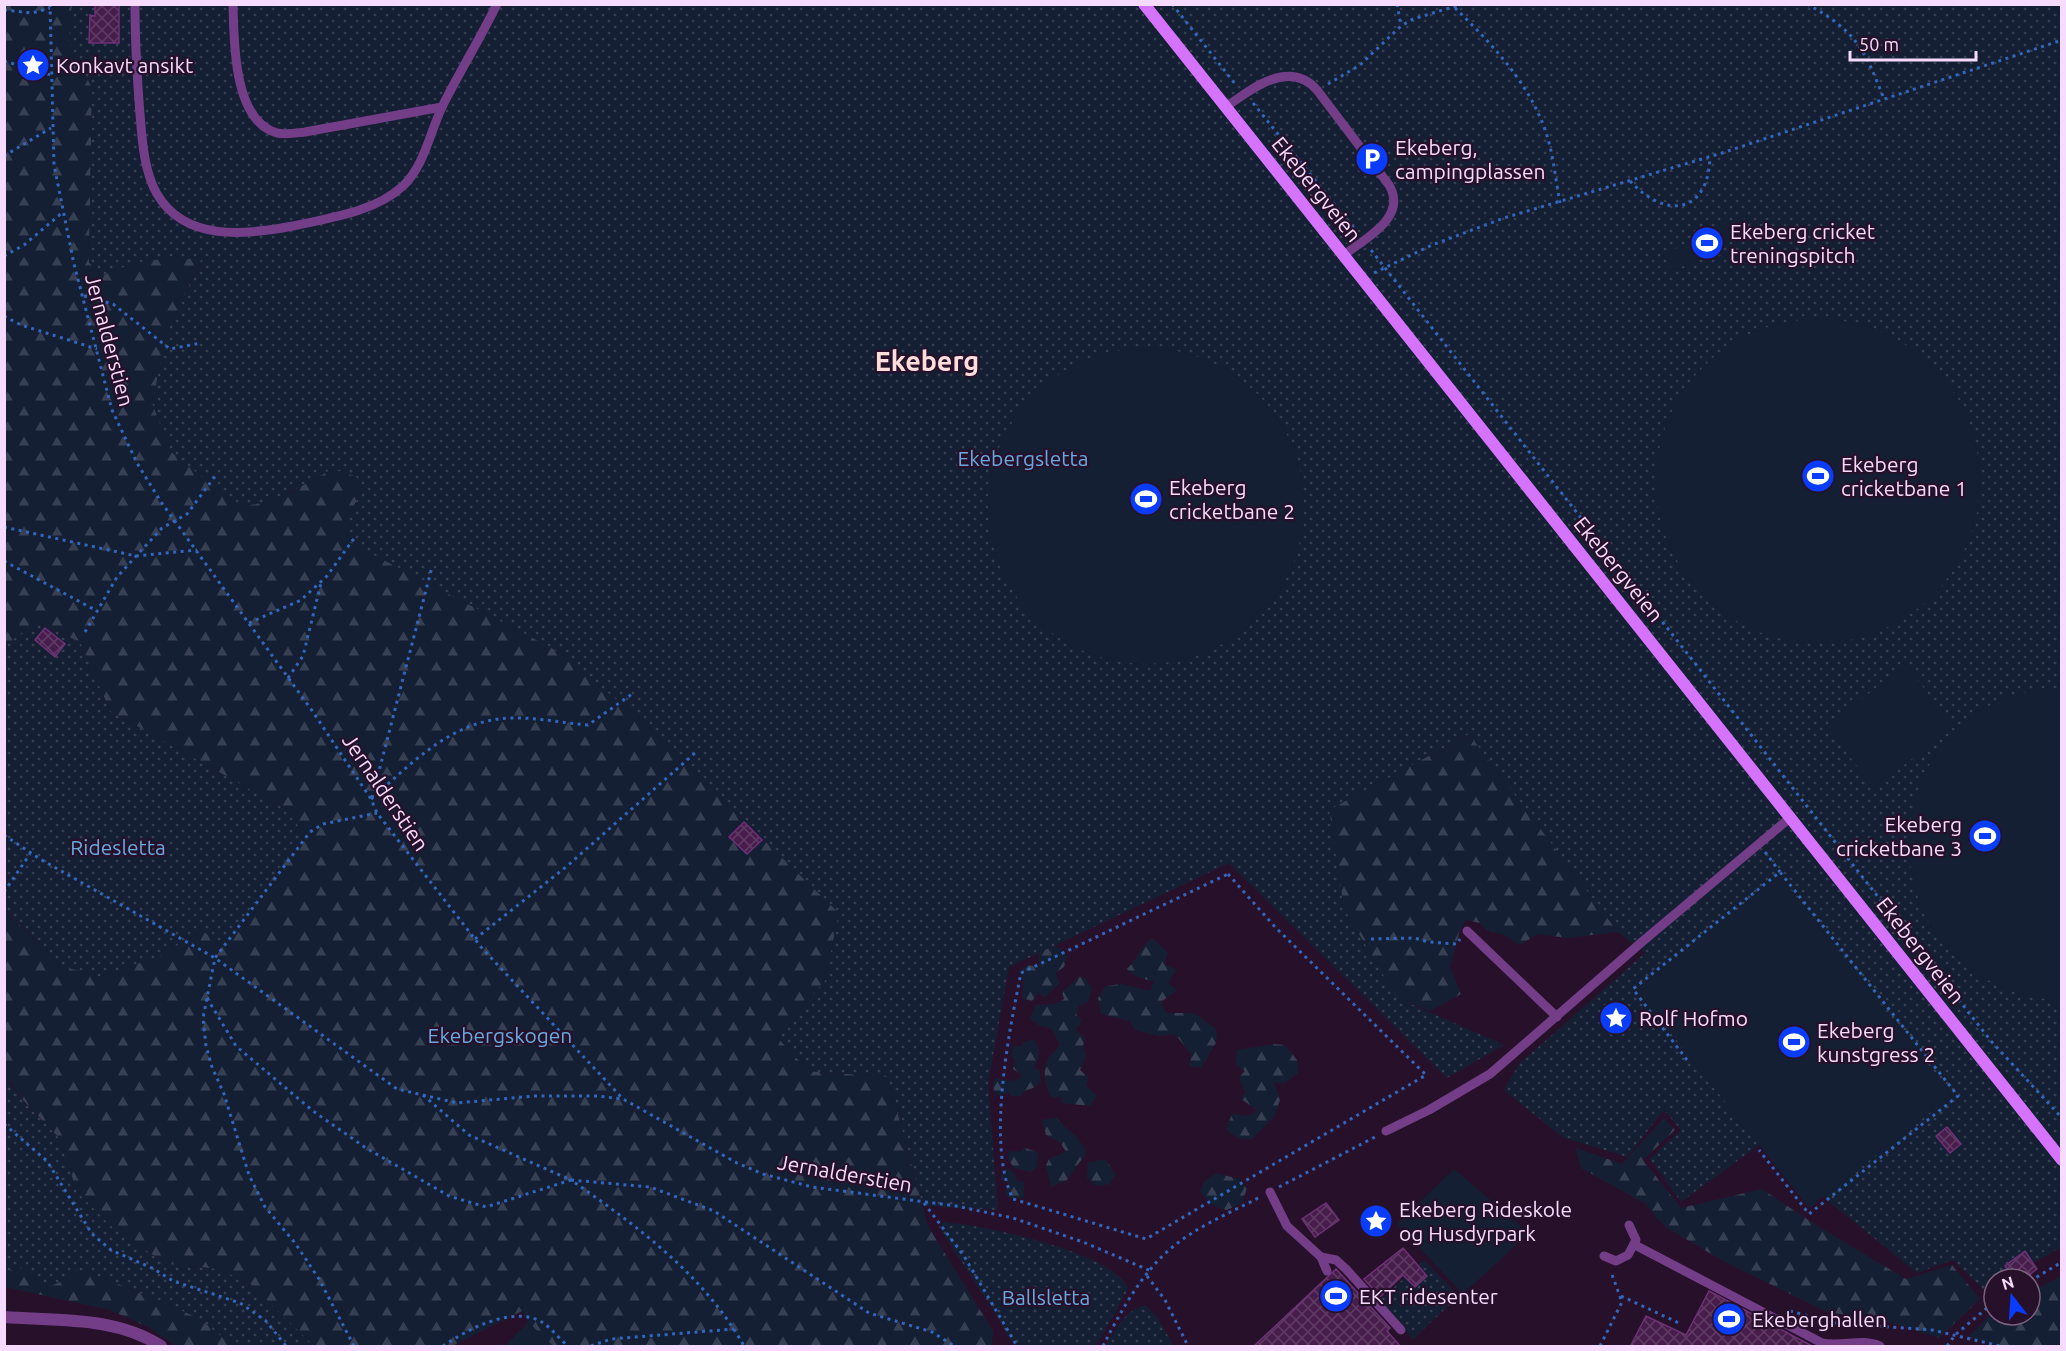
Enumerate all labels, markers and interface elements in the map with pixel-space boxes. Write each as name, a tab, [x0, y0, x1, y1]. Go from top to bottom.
scale bar	[1850, 24, 1976, 62]
text: 50 m	[1859, 34, 1899, 54]
place icon: Konkavt ansikt	[15, 47, 51, 83]
place label: Konkavt ansikt	[56, 53, 193, 77]
street label: Ekebergveien	[1267, 132, 1367, 246]
place label: Ekeberg, campingplassen	[1395, 135, 1546, 183]
parking icon: Ekeberg, campingplassen	[1354, 141, 1390, 177]
place label: Ekeberg cricket treningspitch	[1730, 219, 1875, 267]
sports icon: Ekeberg cricket treningspitch	[1689, 225, 1725, 261]
street label: Jernalderstien	[81, 271, 139, 409]
district label: Ekeberg	[875, 346, 979, 376]
park label: Ekebergsletta	[958, 446, 1088, 470]
place label: Ekeberg cricketbane 1	[1841, 452, 1967, 500]
sports icon: Ekeberg cricketbane 1	[1800, 458, 1836, 494]
place label: Ekeberg cricketbane 2	[1169, 475, 1295, 523]
sports icon: Ekeberg cricketbane 2	[1128, 481, 1164, 517]
street label: Ekebergveien	[1569, 512, 1669, 626]
street label: Jernalderstien	[338, 729, 434, 855]
place label: Ekeberg cricketbane 3	[1836, 812, 1962, 860]
sports icon: Ekeberg cricketbane 3	[1967, 818, 2003, 854]
park label: Ridesletta	[70, 835, 166, 859]
street label: Ekebergveien	[1872, 892, 1970, 1008]
place icon: Rolf Hofmo	[1598, 1000, 1634, 1036]
place label: Rolf Hofmo	[1639, 1006, 1748, 1030]
place label: Ekeberg kunstgress 2	[1817, 1018, 1935, 1066]
park label: Ekebergskogen	[428, 1023, 572, 1047]
sports icon: Ekeberg kunstgress 2	[1776, 1024, 1812, 1060]
street label: Jernalderstien	[776, 1149, 914, 1197]
place label: Ekeberg Rideskole og Husdyrpark	[1399, 1197, 1572, 1245]
place icon: Ekeberg Rideskole og Husdyrpark	[1358, 1203, 1394, 1239]
north arrow	[1982, 1267, 2042, 1327]
text: N	[1999, 1272, 2016, 1293]
sports icon: EKT ridesenter	[1318, 1278, 1354, 1314]
place label: EKT ridesenter	[1359, 1284, 1498, 1308]
park label: Ballsletta	[1002, 1285, 1090, 1309]
sports icon: Ekeberghallen	[1711, 1301, 1747, 1337]
place label: Ekeberghallen	[1752, 1307, 1887, 1331]

